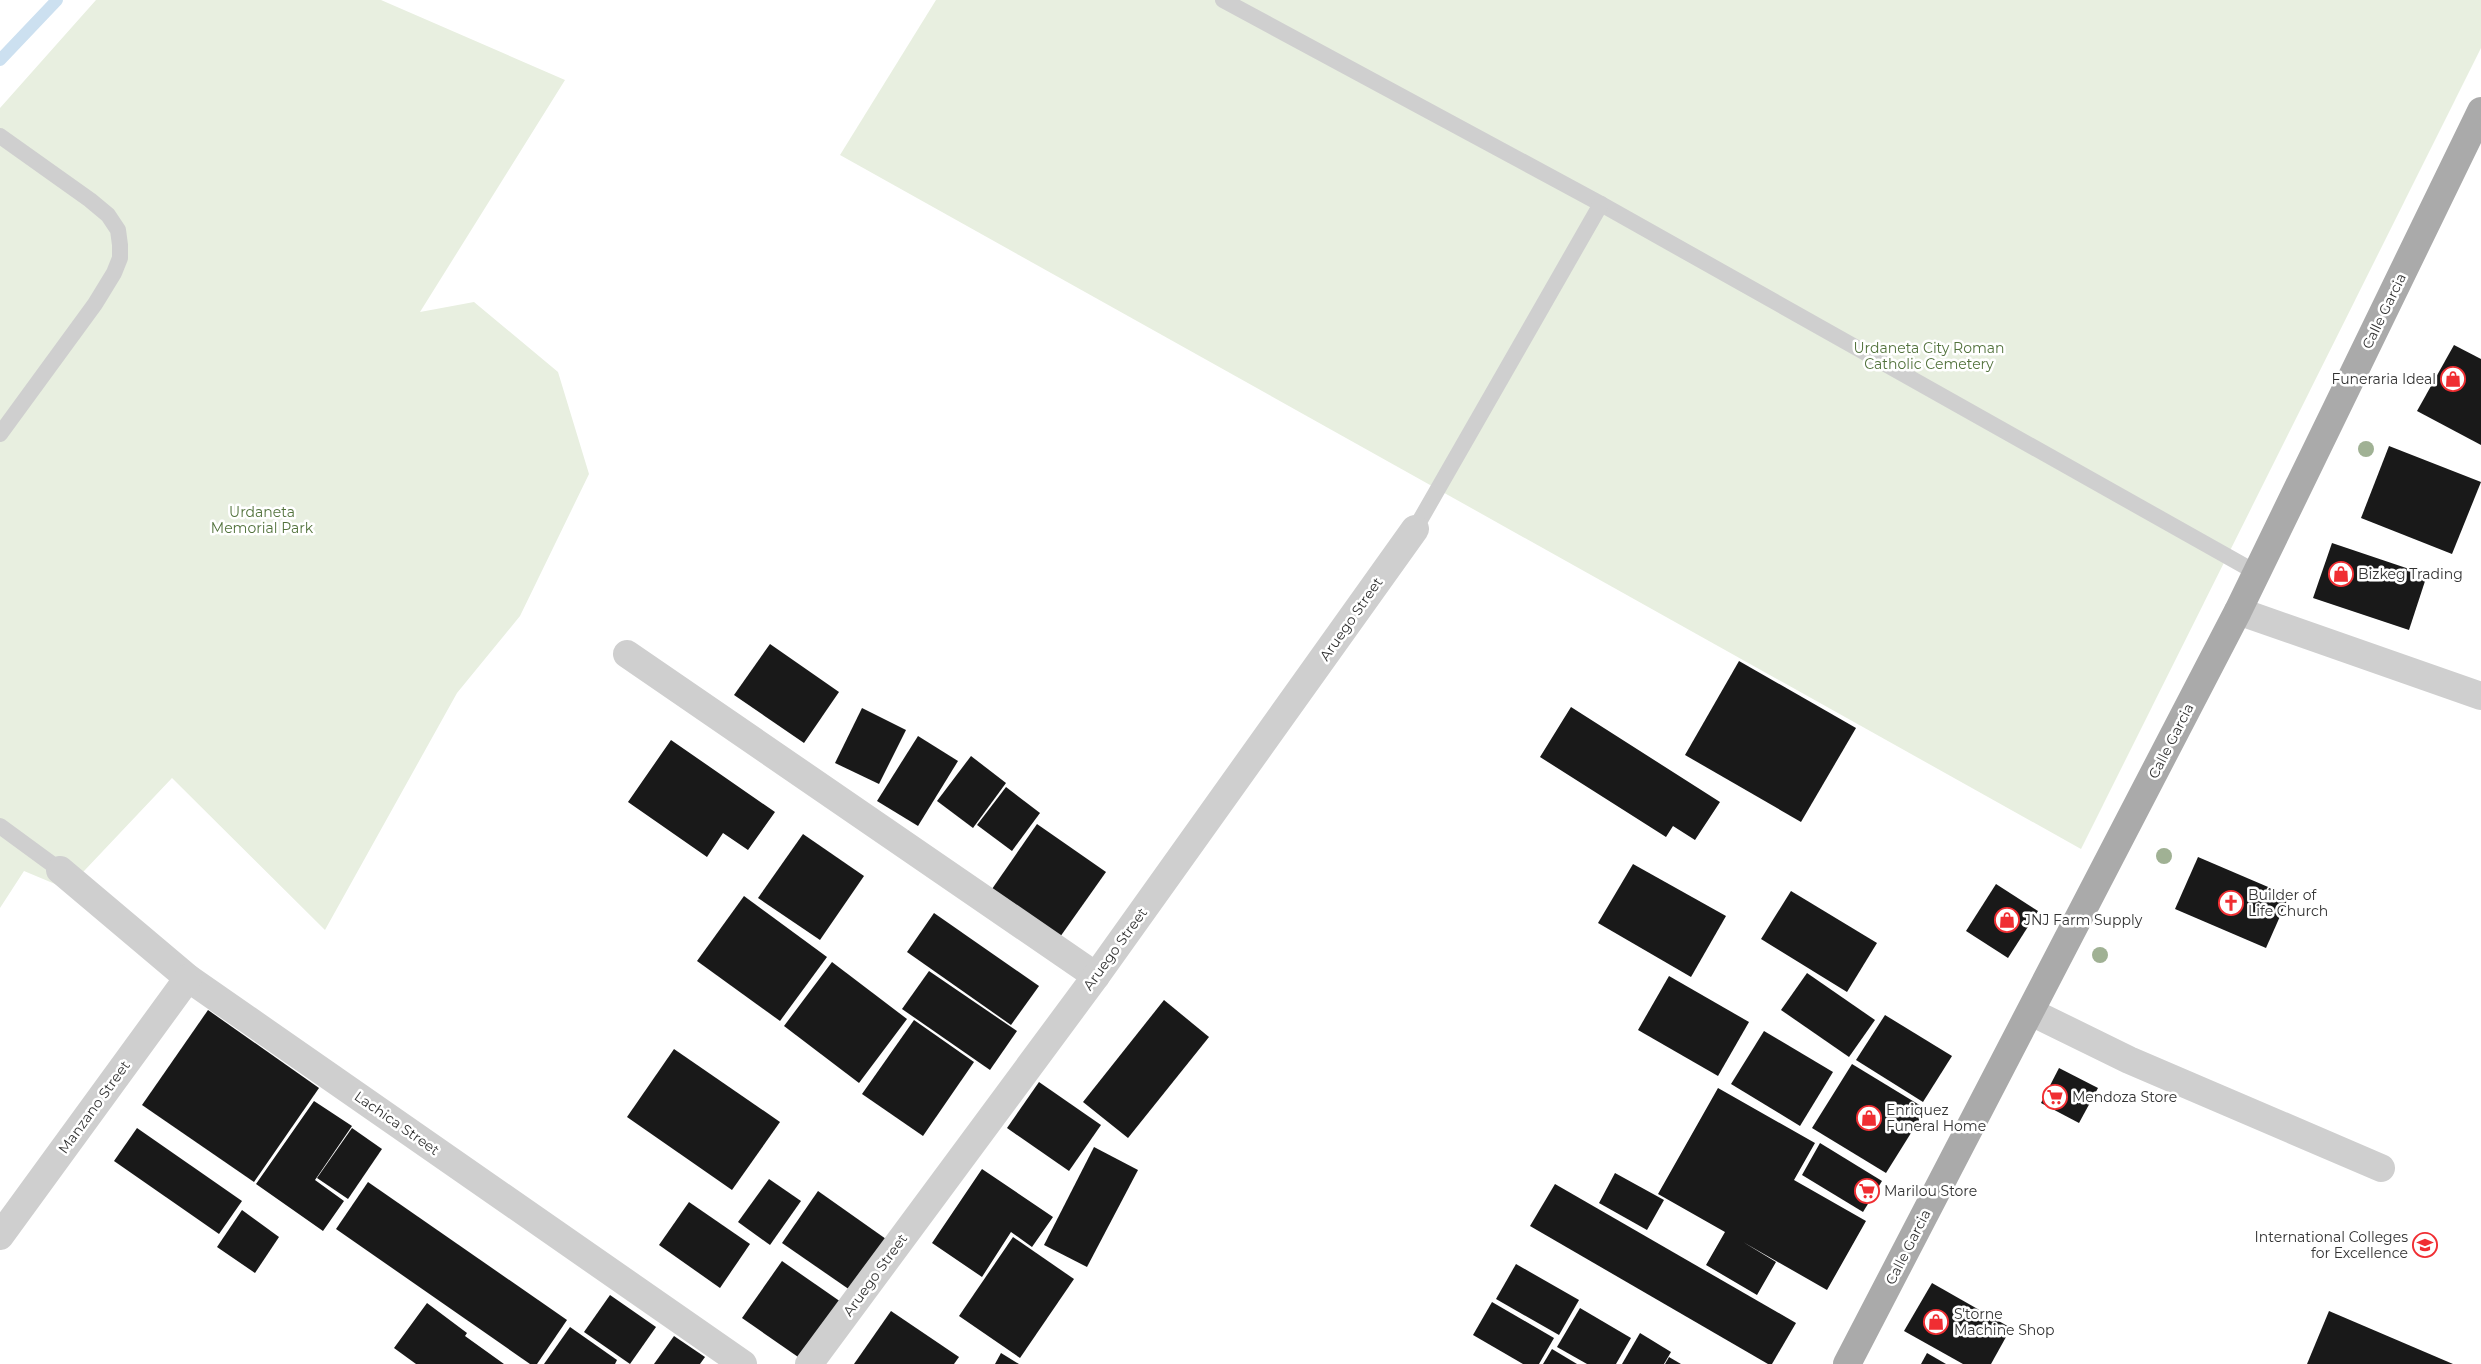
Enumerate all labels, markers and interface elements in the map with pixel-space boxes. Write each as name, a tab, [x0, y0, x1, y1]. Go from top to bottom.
street label: Calle Garcia	[2358, 270, 2410, 352]
park label: Urdaneta City Roman Catholic Cemetery	[1853, 339, 2005, 373]
shop icon: Funeraria Ideal	[2440, 366, 2466, 392]
place label: Funeraria Ideal	[2332, 370, 2436, 388]
park label: Urdaneta Memorial Park	[211, 503, 314, 537]
shop icon: Bizkeg Trading	[2328, 561, 2354, 587]
place label: Bizkeg Trading	[2358, 565, 2463, 583]
street label: Aruego Street	[1316, 573, 1387, 664]
street label: Calle Garcia	[2144, 700, 2198, 782]
place label: Builder of Life Church	[2248, 886, 2328, 920]
church icon: Builder of Life Church	[2218, 890, 2244, 916]
street label: Aruego Street	[1079, 904, 1151, 994]
shop icon: JNJ Farm Supply	[1994, 907, 2020, 933]
place label: JNJ Farm Supply	[2023, 911, 2143, 929]
street label: Manzano Street	[54, 1057, 134, 1157]
supermarket icon: Mendoza Store	[2042, 1084, 2068, 1110]
street label: Lachica Street	[351, 1087, 443, 1159]
place label: Mendoza Store	[2072, 1088, 2177, 1106]
place label: Enriquez Funeral Home	[1886, 1101, 1986, 1135]
shop icon: Enriquez Funeral Home	[1856, 1105, 1882, 1131]
supermarket icon: Marilou Store	[1854, 1178, 1880, 1204]
place label: Marilou Store	[1884, 1182, 1977, 1200]
street label: Calle Garcia	[1881, 1206, 1935, 1288]
place label: International Colleges for Excellence	[2255, 1228, 2408, 1262]
street label: Aruego Street	[839, 1230, 911, 1320]
school or university icon: International Colleges for Excellence	[2412, 1232, 2438, 1258]
place label: S'torne Machine Shop	[1954, 1305, 2055, 1339]
shop icon: S'torne Machine Shop	[1923, 1309, 1949, 1335]

